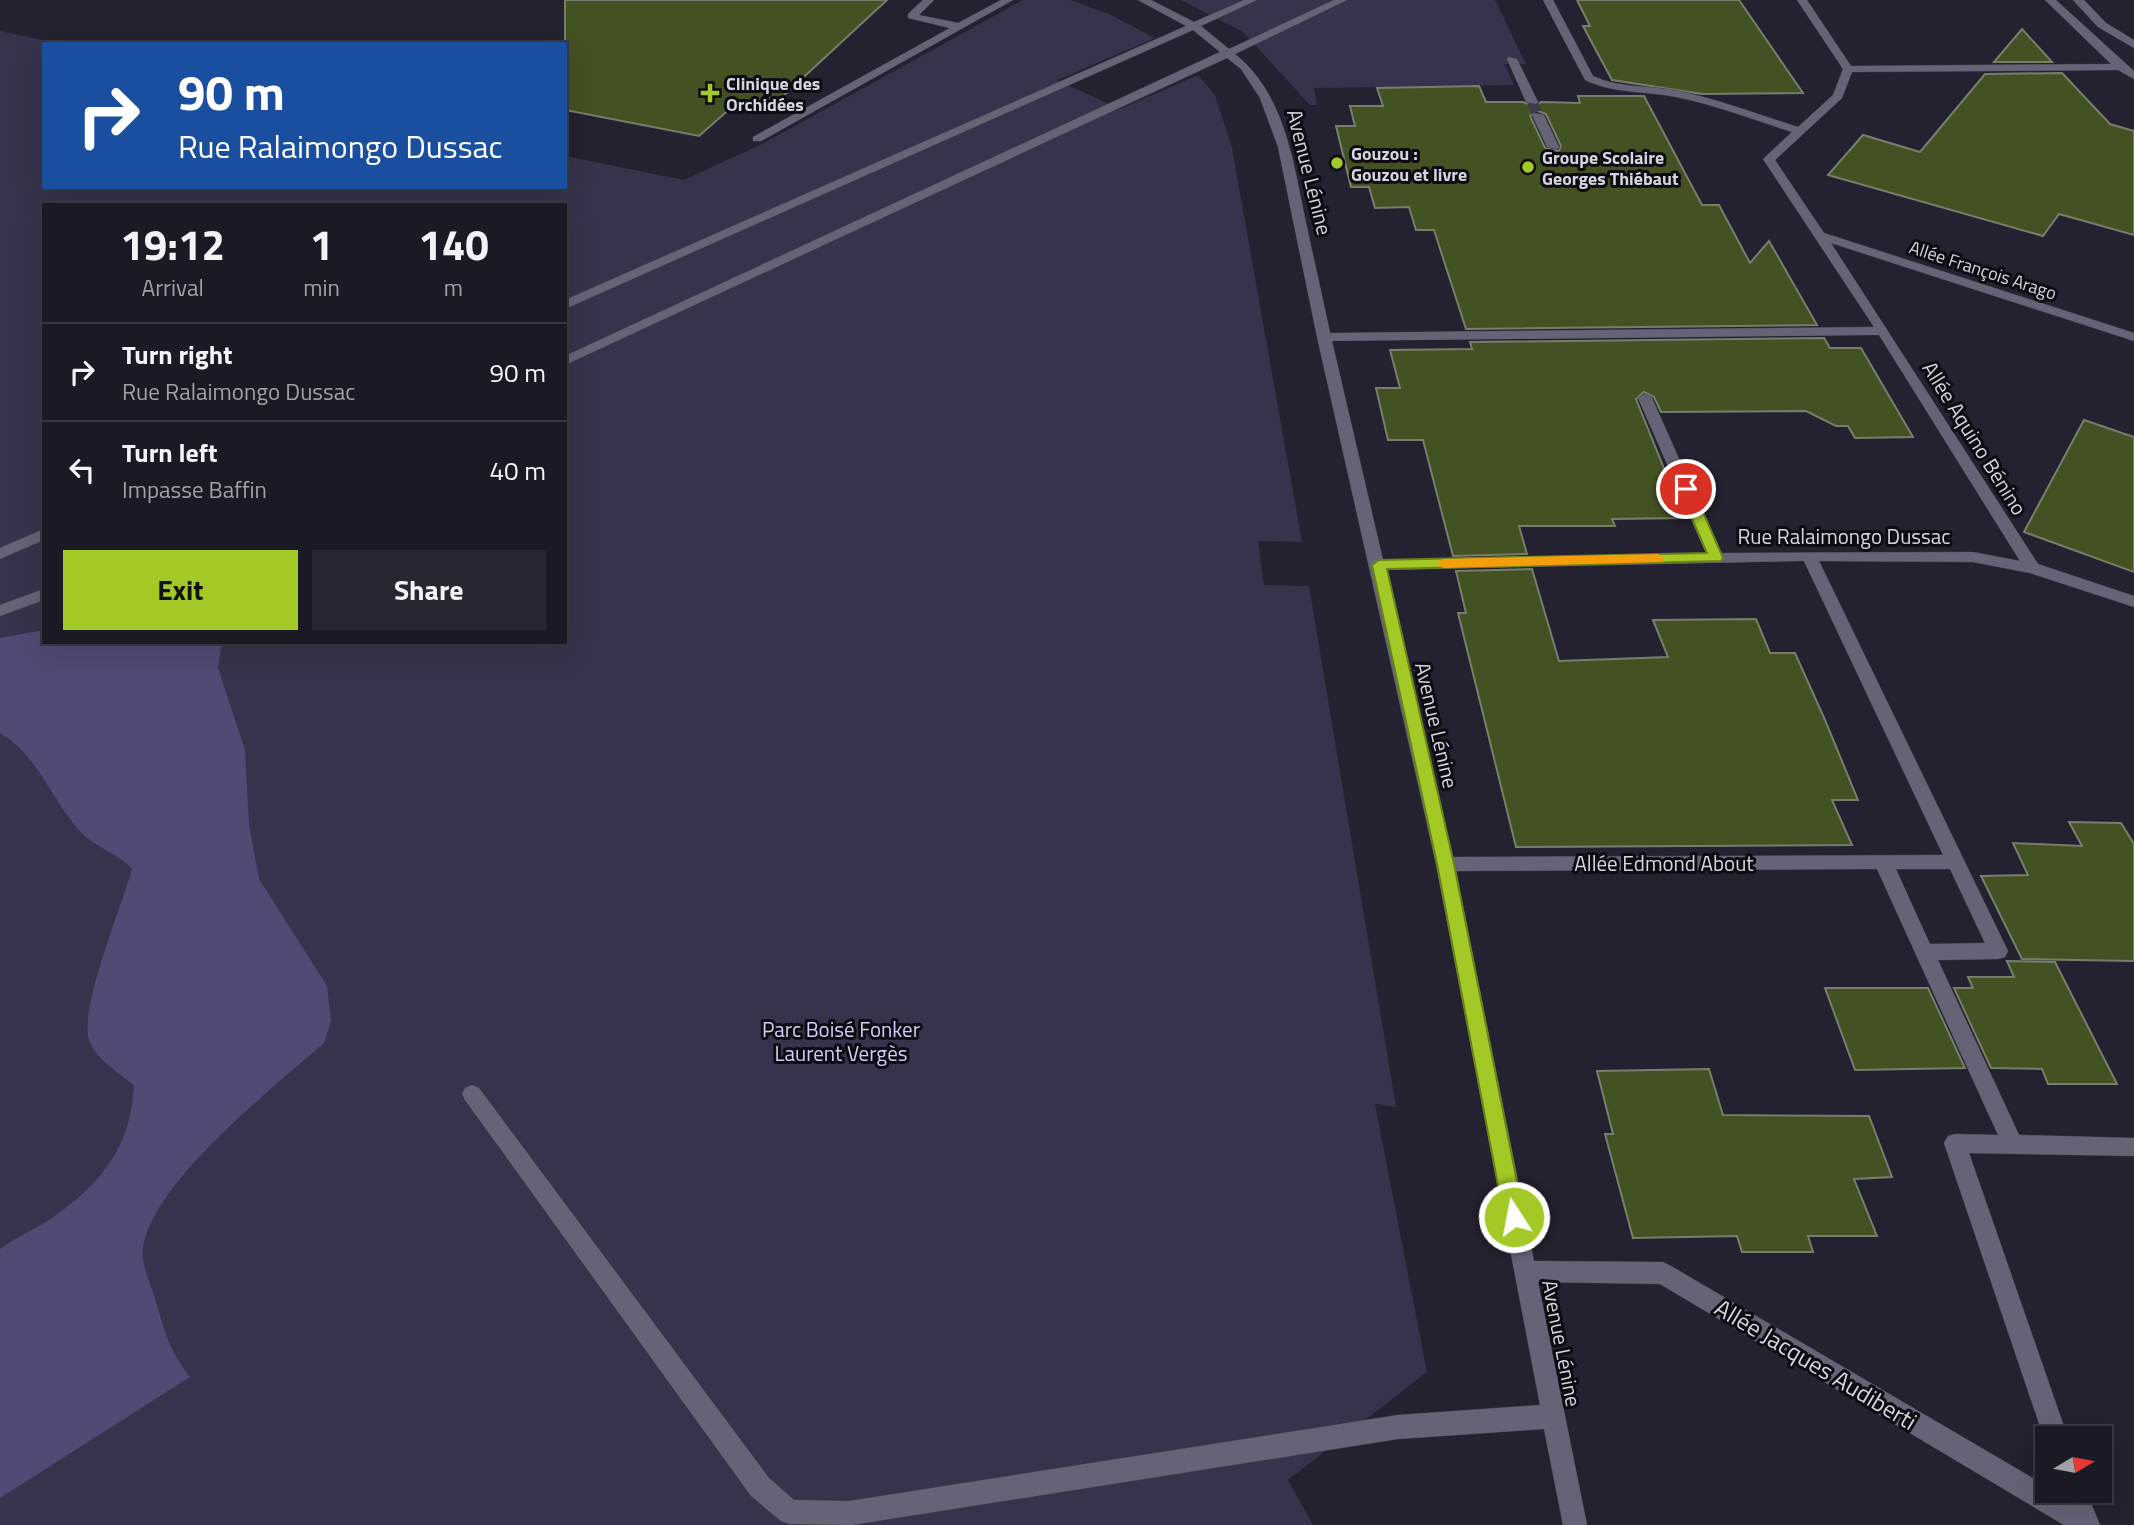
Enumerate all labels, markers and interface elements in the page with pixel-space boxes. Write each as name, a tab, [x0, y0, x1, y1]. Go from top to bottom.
text: 90 m	[178, 54, 285, 129]
icon: right	[63, 70, 154, 161]
place label: Clinique des Orchidées	[726, 70, 820, 118]
marker: Clinique des Orchidées	[700, 83, 720, 103]
street label: Avenue Lénine	[1279, 106, 1341, 238]
text: Rue Ralaimongo Dussac	[178, 122, 503, 170]
place label: Gouzou : Gouzou et livre	[1351, 140, 1467, 188]
place label: Groupe Scolaire Georges Thiébaut	[1542, 144, 1679, 192]
marker: Gouzou : Gouzou et livre	[1329, 155, 1345, 171]
marker: Groupe Scolaire Georges Thiébaut	[1520, 159, 1536, 175]
text: 19:12	[120, 212, 225, 276]
text: 1	[310, 212, 333, 276]
text: 140	[418, 212, 489, 276]
street label: Allée François Arago	[1906, 233, 2060, 307]
text: Arrival	[141, 270, 204, 305]
text: min	[303, 270, 340, 305]
text: m	[444, 270, 463, 305]
text: Turn right	[122, 335, 233, 374]
icon: right	[63, 353, 101, 391]
text: 90 m	[489, 353, 546, 392]
street label: Allée Aquino Bénino	[1915, 355, 2035, 521]
text: Rue Ralaimongo Dussac	[122, 374, 355, 409]
text: Turn left	[122, 433, 217, 472]
icon: left	[63, 451, 101, 489]
text: 40 m	[489, 451, 546, 490]
pin	[1656, 459, 1716, 519]
icon: arrive	[1667, 470, 1705, 508]
text: Impasse Baffin	[122, 472, 267, 507]
street label: Rue Ralaimongo Dussac	[1737, 520, 1951, 552]
button: Exit	[63, 550, 298, 630]
button: Share	[312, 550, 546, 630]
street label: Avenue Lénine	[1407, 659, 1467, 791]
street label: Allée Edmond About	[1574, 847, 1754, 879]
park label: Parc Boisé Fonker Laurent Vergès	[762, 1013, 920, 1069]
position arrow	[1477, 1180, 1551, 1254]
street label: Avenue Lénine	[1534, 1277, 1590, 1409]
street label: Allée Jacques Audiberti	[1708, 1289, 1924, 1439]
north arrow	[2035, 1426, 2112, 1503]
map controls	[2035, 1426, 2112, 1503]

